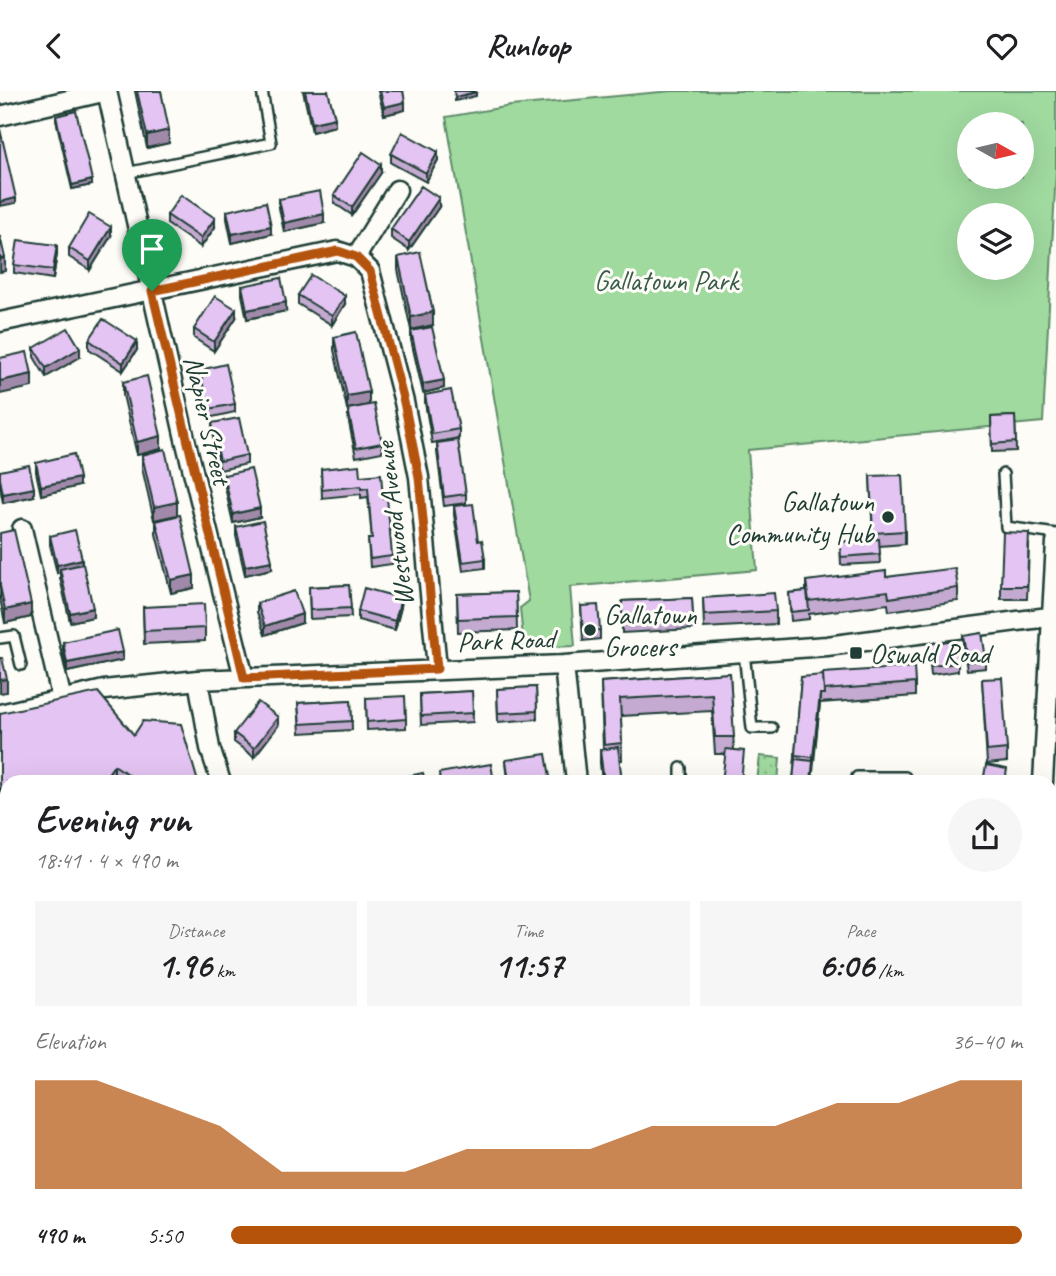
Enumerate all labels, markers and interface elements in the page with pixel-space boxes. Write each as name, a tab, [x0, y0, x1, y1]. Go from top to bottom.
text: Runloop	[486, 25, 570, 66]
icon: back	[35, 27, 73, 65]
icon: heart	[983, 27, 1021, 65]
north arrow	[957, 112, 1034, 189]
map controls	[957, 112, 1034, 280]
button: layers	[957, 203, 1034, 280]
pin	[122, 219, 182, 291]
icon: arrive	[133, 230, 171, 268]
park label: Gallatown Park	[594, 263, 741, 298]
street label: Napier Street	[176, 352, 240, 491]
street label: Westwood Avenue	[366, 438, 421, 608]
place label: Gallatown Community Hub	[726, 484, 876, 551]
marker: Gallatown Community Hub	[880, 509, 896, 525]
place label: Gallatown Grocers	[604, 597, 697, 664]
street label: Park Road	[457, 621, 559, 659]
marker: Gallatown Grocers	[582, 622, 598, 638]
place label: Oswald Road	[870, 636, 994, 671]
marker: Oswald Road	[848, 645, 864, 661]
text: Evening run	[35, 796, 191, 843]
button: share	[948, 798, 1022, 872]
text: 18:41 · 4 × 490 m	[35, 846, 178, 875]
text: Distance	[168, 919, 225, 943]
text: Time	[514, 919, 543, 943]
text: Pace	[846, 919, 875, 943]
text: 1.96	[157, 943, 212, 988]
text: 11:57	[494, 943, 563, 988]
text: 6:06	[818, 943, 874, 988]
text: km	[212, 959, 235, 983]
text: /km	[874, 959, 903, 983]
text: Elevation	[35, 1027, 106, 1056]
text: 36–40 m	[952, 1027, 1022, 1056]
text: 490 m	[35, 1221, 84, 1250]
text: 5:50	[147, 1221, 183, 1250]

